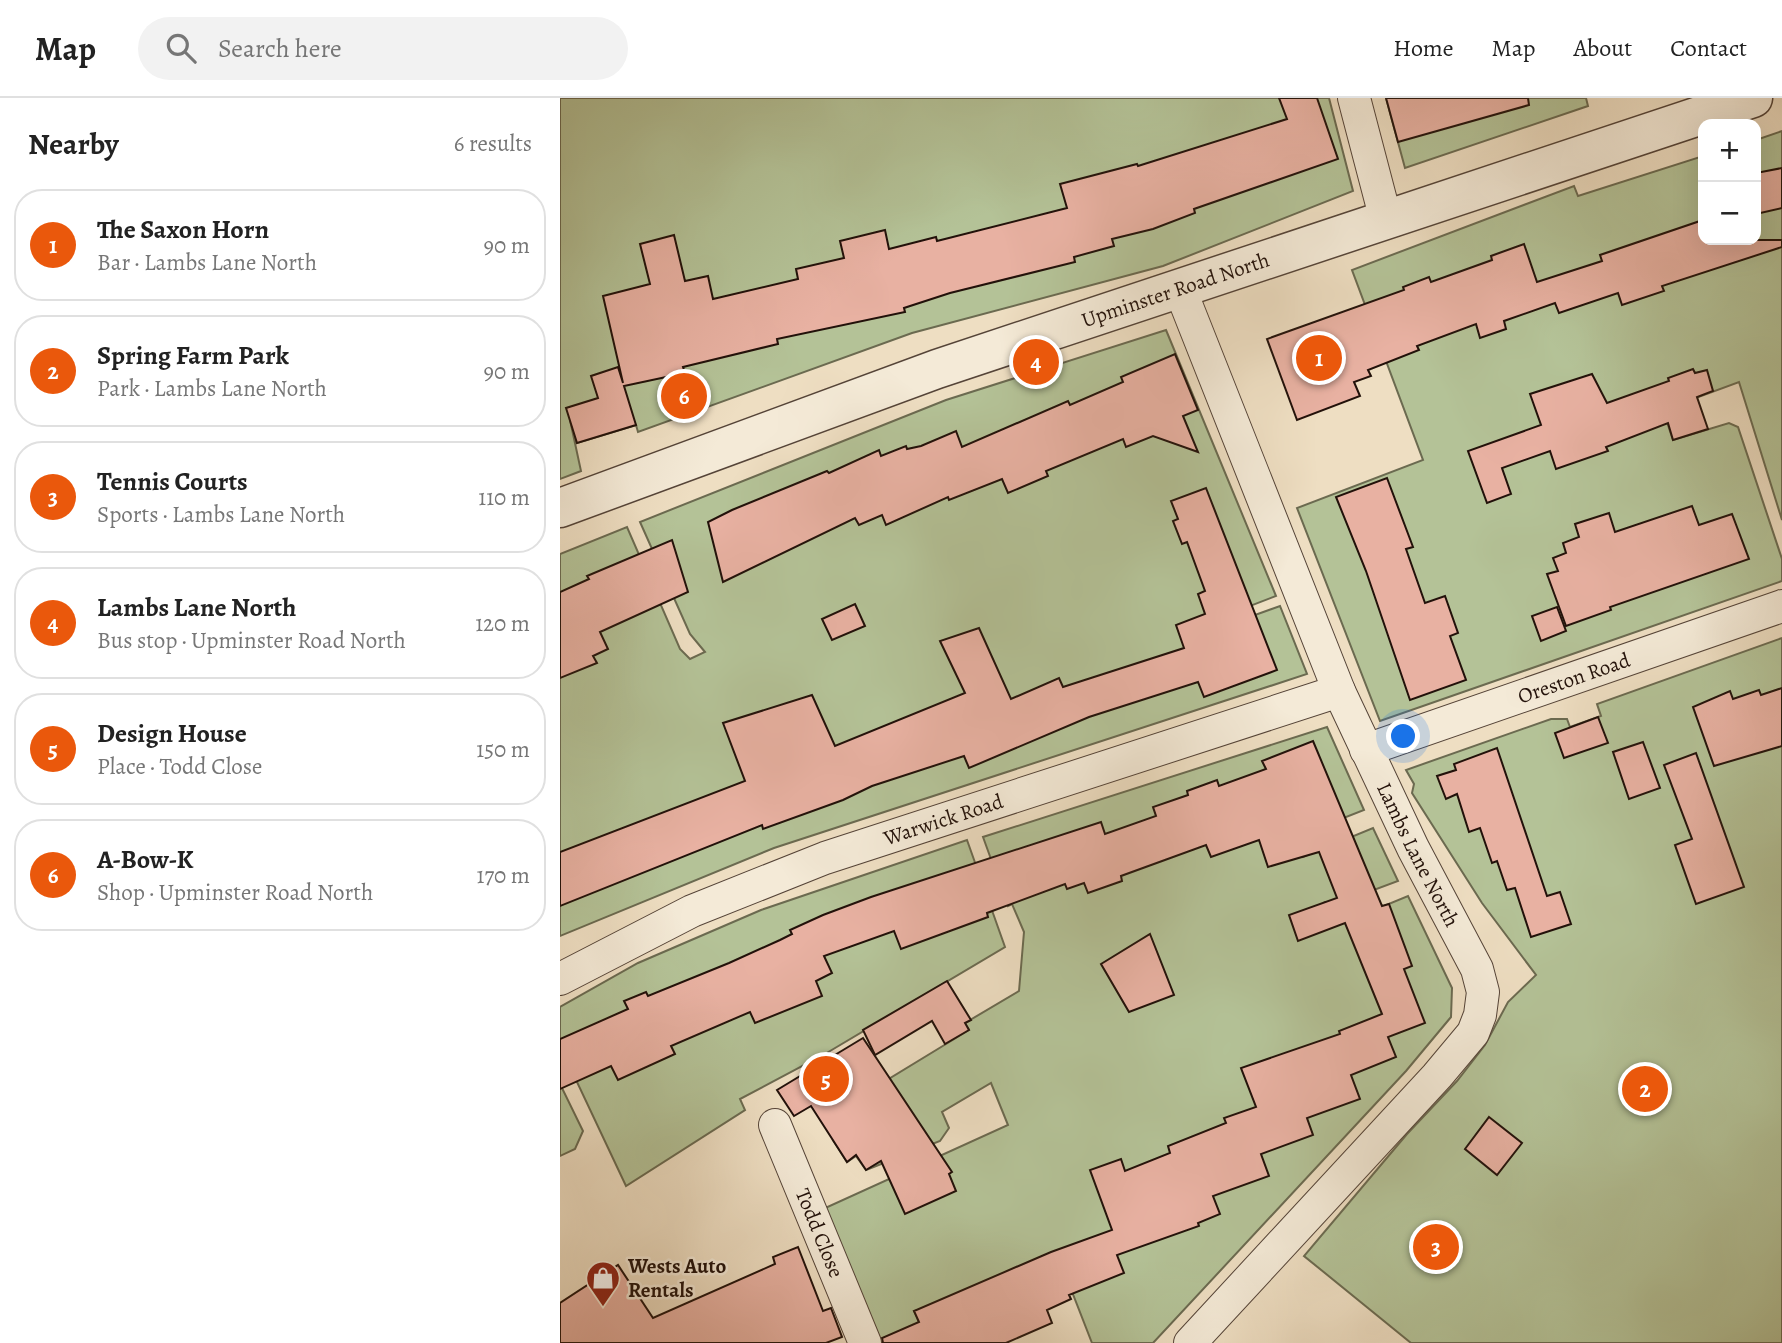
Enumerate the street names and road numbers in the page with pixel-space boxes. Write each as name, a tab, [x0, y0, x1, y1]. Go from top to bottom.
street label: Upminster Road North	[1078, 246, 1273, 334]
street label: Oreston Road	[1514, 645, 1634, 710]
street label: Lambs Lane North	[1370, 778, 1466, 932]
street label: Warwick Road	[879, 787, 1007, 852]
street label: Todd Close	[789, 1184, 851, 1282]

